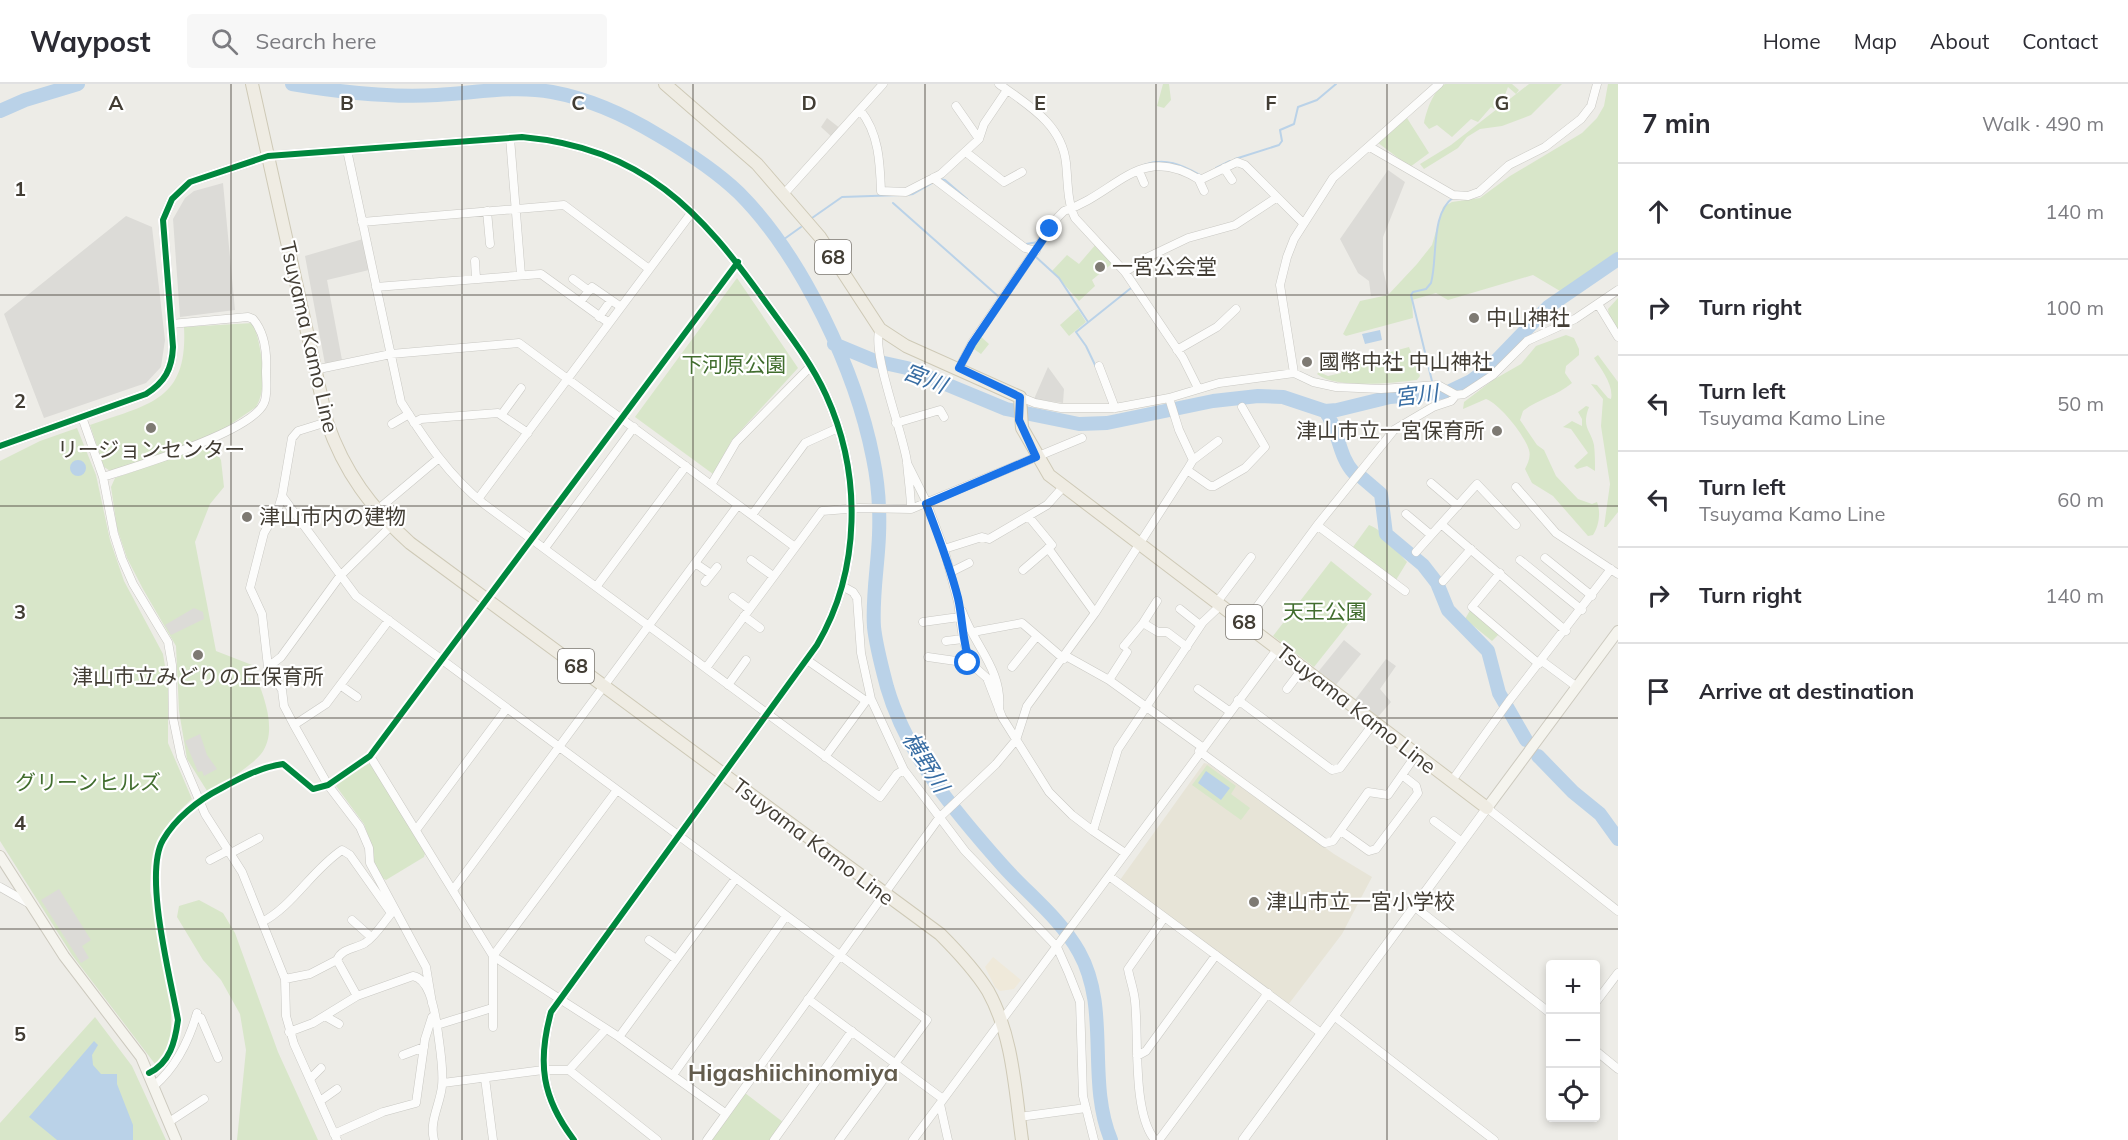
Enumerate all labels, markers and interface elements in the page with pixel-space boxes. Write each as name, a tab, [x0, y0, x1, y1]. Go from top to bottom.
search box	[187, 14, 607, 68]
text: Waypost	[30, 24, 151, 59]
icon: search	[208, 25, 241, 58]
text: Search here	[256, 27, 377, 55]
text: Home	[1763, 28, 1821, 54]
text: Map	[1854, 28, 1897, 54]
text: About	[1930, 28, 1989, 54]
text: Contact	[2022, 28, 2098, 54]
text: A	[109, 90, 124, 115]
text: B	[340, 90, 354, 115]
text: C	[571, 90, 585, 115]
text: D	[801, 90, 817, 115]
text: E	[1034, 90, 1046, 115]
text: F	[1265, 90, 1277, 115]
text: G	[1495, 90, 1509, 115]
text: 7 min	[1642, 107, 1711, 140]
text: Walk · 490 m	[1982, 111, 2104, 136]
text: 1	[14, 176, 26, 201]
icon: ahead	[1642, 195, 1675, 228]
text: Continue	[1699, 197, 1792, 225]
text: 140 m	[2045, 199, 2104, 224]
route end	[1036, 215, 1062, 241]
street label: Tsuyama Kamo Line	[275, 239, 345, 435]
road number: 68	[815, 240, 851, 274]
place label: 一宮公会堂	[1112, 253, 1217, 279]
marker: 一宮公会堂	[1093, 260, 1107, 274]
icon: right	[1642, 291, 1675, 324]
text: Turn right	[1699, 293, 1802, 321]
text: 100 m	[2045, 295, 2104, 320]
place label: 中山神社	[1486, 304, 1570, 330]
marker: 中山神社	[1467, 311, 1481, 325]
place label: 國幣中社 中山神社	[1319, 348, 1492, 374]
park label: 下河原公園	[682, 351, 787, 377]
marker: 國幣中社 中山神社	[1300, 355, 1314, 369]
water label: 宮川	[899, 357, 952, 400]
text: Turn left	[1699, 377, 1786, 405]
water label: 宮川	[1392, 378, 1442, 412]
icon: left	[1642, 387, 1675, 420]
text: 2	[14, 388, 26, 413]
text: 50 m	[2057, 391, 2104, 416]
text: Tsuyama Kamo Line	[1699, 405, 1885, 430]
place label: 津山市立一宮保育所	[1296, 417, 1485, 443]
marker: リージョンセンター	[144, 421, 158, 435]
marker: 津山市立一宮保育所	[1490, 424, 1504, 438]
place label: リージョンセンター	[57, 436, 245, 462]
text: Turn left	[1699, 473, 1786, 501]
icon: left	[1642, 483, 1675, 516]
text: 60 m	[2057, 487, 2104, 512]
text: Tsuyama Kamo Line	[1699, 501, 1885, 526]
place label: 津山市内の建物	[259, 503, 406, 529]
marker: 津山市内の建物	[240, 510, 254, 524]
icon: right	[1642, 579, 1675, 612]
text: Turn right	[1699, 581, 1802, 609]
text: 140 m	[2045, 583, 2104, 608]
park label: 天王公園	[1283, 598, 1367, 624]
text: 3	[14, 599, 26, 624]
road number: 68	[1226, 605, 1262, 639]
street label: Tsuyama Kamo Line	[1272, 638, 1442, 779]
marker: 津山市立みどりの丘保育所	[191, 648, 205, 662]
road number: 68	[558, 649, 594, 683]
route start	[954, 649, 980, 675]
place label: 津山市立みどりの丘保育所	[72, 663, 324, 689]
icon: arrive	[1642, 675, 1675, 708]
text: Arrive at destination	[1699, 677, 1914, 705]
water label: 横野川	[897, 727, 956, 799]
park label: グリーンヒルズ	[15, 769, 161, 795]
street label: Tsuyama Kamo Line	[728, 772, 900, 910]
text: 4	[14, 810, 26, 835]
place label: 津山市立一宮小学校	[1266, 888, 1455, 914]
marker: 津山市立一宮小学校	[1247, 895, 1261, 909]
map controls	[1546, 960, 1600, 1122]
button: +	[1546, 960, 1600, 1014]
button: −	[1546, 1014, 1600, 1068]
text: 5	[14, 1021, 26, 1046]
district label: Higashiichinomiya	[688, 1057, 898, 1087]
button: locate	[1546, 1068, 1600, 1122]

